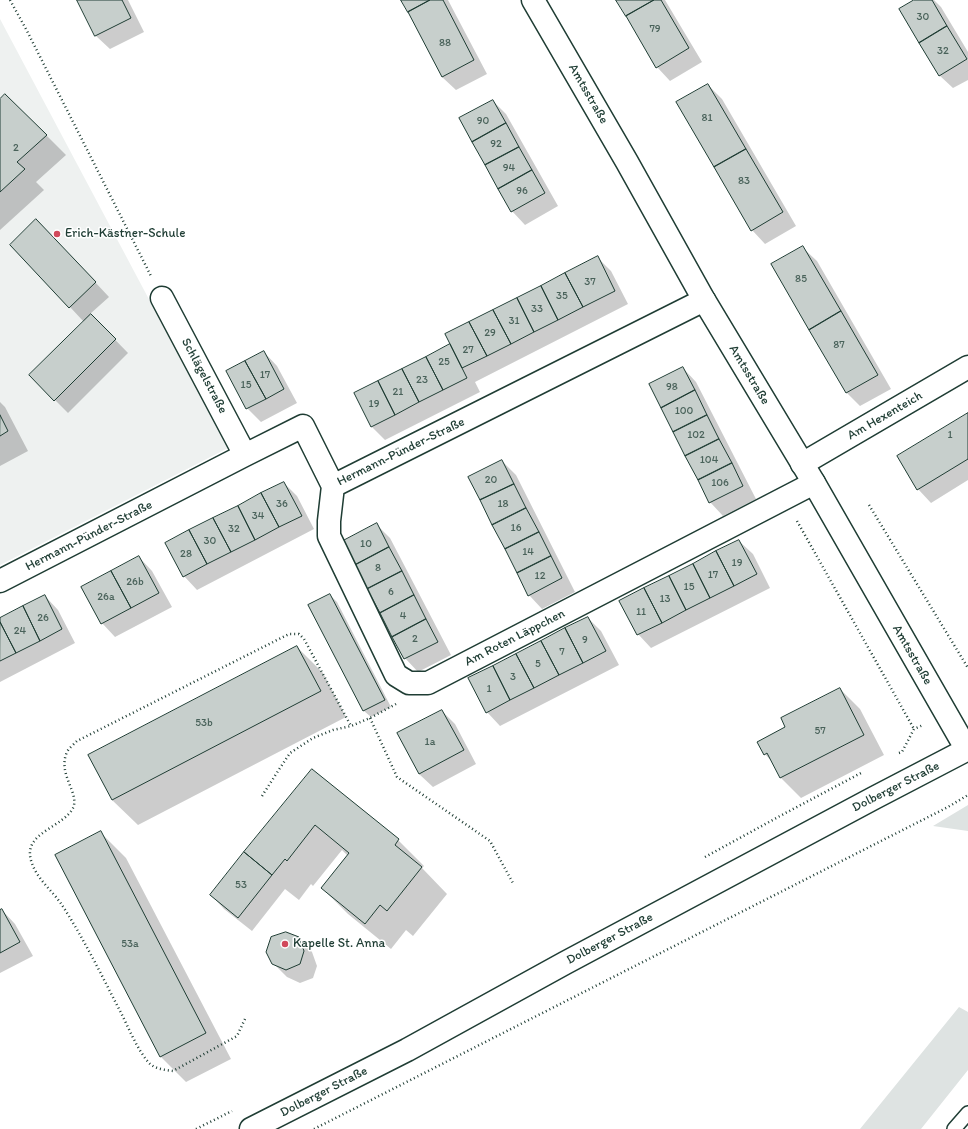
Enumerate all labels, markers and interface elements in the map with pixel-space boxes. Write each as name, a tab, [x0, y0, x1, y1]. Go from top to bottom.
house number: 30	[917, 10, 929, 24]
house number: 79	[649, 22, 661, 36]
house number: 88	[439, 36, 451, 50]
house number: 32	[937, 44, 949, 58]
street label: Amtsstraße	[565, 61, 611, 127]
house number: 81	[701, 111, 713, 125]
house number: 90	[477, 114, 489, 128]
house number: 92	[490, 137, 502, 151]
house number: 2	[13, 141, 19, 155]
house number: 94	[503, 161, 515, 175]
house number: 83	[738, 174, 750, 188]
house number: 96	[516, 184, 528, 198]
place label: Erich-Kästner-Schule	[65, 226, 185, 242]
marker: Erich-Kästner-Schule	[52, 229, 62, 239]
house number: 85	[795, 272, 807, 286]
house number: 37	[584, 275, 596, 289]
house number: 35	[556, 289, 568, 303]
house number: 33	[531, 302, 543, 316]
house number: 31	[508, 314, 520, 328]
house number: 29	[484, 326, 496, 340]
street label: Schlägelstraße	[178, 336, 230, 416]
house number: 87	[833, 338, 845, 352]
street label: Amtsstraße	[725, 342, 773, 408]
house number: 27	[462, 343, 474, 357]
house number: 25	[438, 355, 450, 369]
house number: 17	[260, 368, 270, 382]
house number: 23	[416, 373, 428, 387]
house number: 15	[241, 378, 251, 392]
house number: 98	[666, 380, 678, 394]
house number: 21	[393, 385, 403, 399]
street label: Am Hexenteich	[845, 388, 925, 444]
house number: 19	[369, 397, 379, 411]
house number: 100	[675, 404, 693, 418]
street label: Hermann-Pünder-Straße	[335, 414, 467, 490]
house number: 102	[687, 428, 705, 442]
house number: 1	[947, 428, 953, 442]
house number: 104	[700, 453, 718, 467]
house number: 20	[485, 473, 497, 487]
house number: 106	[711, 476, 729, 490]
street label: Hermann-Pünder-Straße	[23, 497, 155, 575]
house number: 36	[276, 497, 288, 511]
house number: 18	[497, 497, 509, 511]
house number: 34	[252, 509, 264, 523]
house number: 16	[511, 521, 521, 535]
house number: 32	[228, 522, 240, 536]
house number: 30	[204, 534, 216, 548]
house number: 10	[360, 537, 372, 551]
house number: 14	[522, 545, 534, 559]
house number: 28	[180, 547, 192, 561]
house number: 19	[732, 556, 742, 570]
house number: 8	[375, 561, 381, 575]
house number: 17	[708, 568, 718, 582]
house number: 12	[535, 569, 545, 583]
house number: 26b	[126, 575, 144, 589]
house number: 15	[684, 580, 694, 594]
house number: 6	[388, 585, 394, 599]
house number: 26a	[97, 590, 115, 604]
house number: 13	[659, 592, 671, 606]
house number: 11	[636, 605, 646, 619]
street label: Am Roten Läppchen	[462, 606, 568, 670]
house number: 4	[400, 609, 406, 623]
house number: 26	[37, 611, 49, 625]
street label: Amtsstraße	[889, 622, 935, 688]
house number: 24	[14, 624, 26, 638]
house number: 2	[412, 632, 418, 646]
house number: 9	[582, 633, 588, 647]
house number: 7	[559, 645, 565, 659]
house number: 5	[535, 657, 541, 671]
house number: 3	[510, 670, 516, 684]
house number: 1	[486, 682, 492, 696]
house number: 53b	[195, 716, 213, 730]
house number: 57	[814, 724, 826, 738]
house number: 1a	[425, 735, 435, 749]
street label: Dolberger Straße	[850, 758, 942, 816]
house number: 53	[235, 878, 247, 892]
street label: Dolberger Straße	[564, 910, 656, 968]
place label: Kapelle St. Anna	[293, 936, 385, 952]
house number: 53a	[121, 937, 139, 951]
marker: Kapelle St. Anna	[280, 939, 290, 949]
street label: Dolberger Straße	[278, 1063, 370, 1121]

